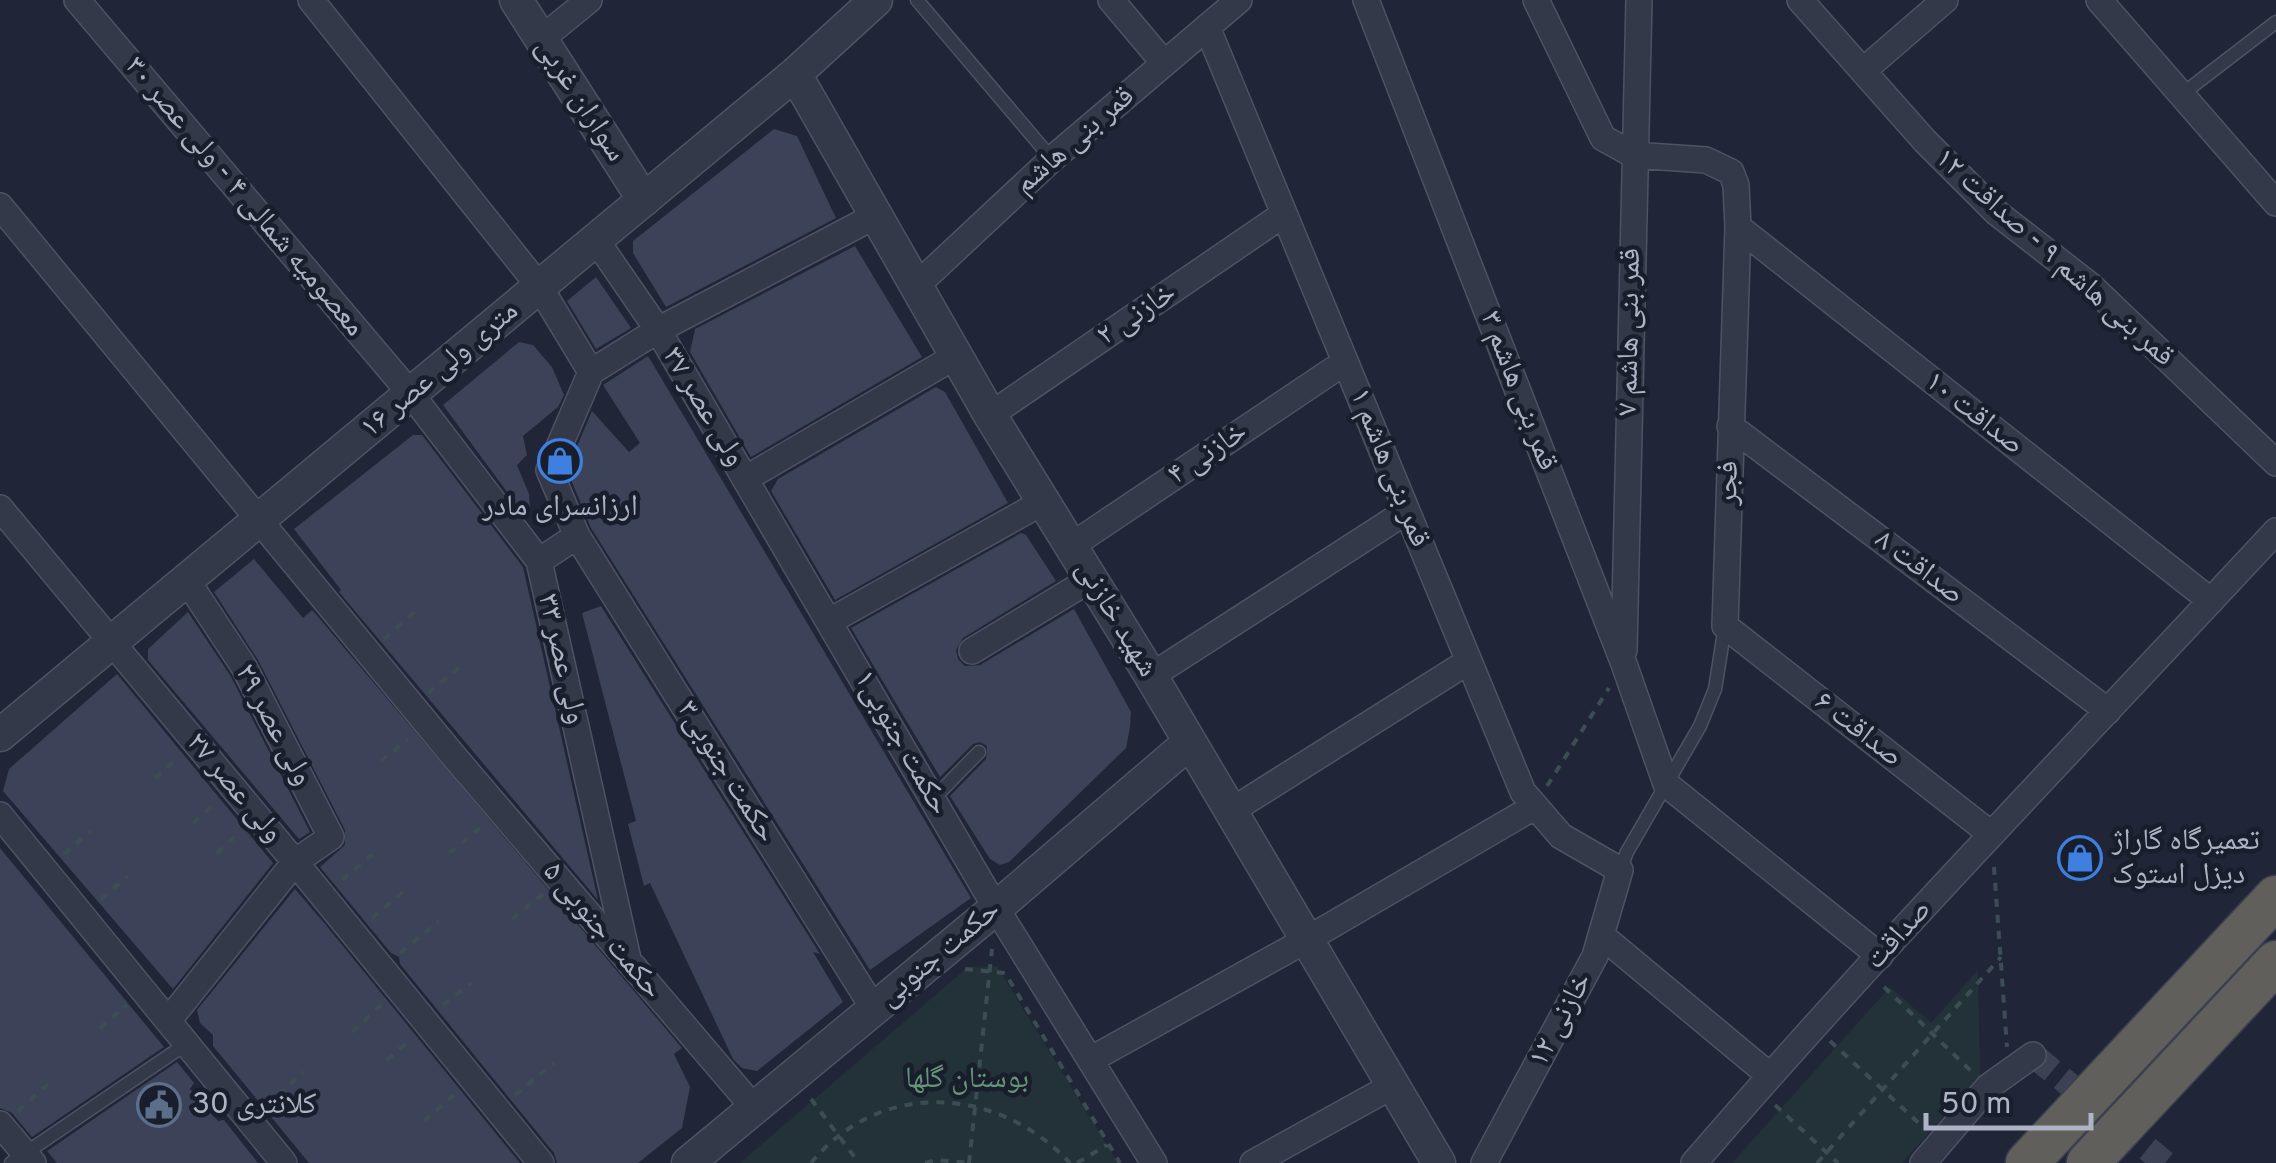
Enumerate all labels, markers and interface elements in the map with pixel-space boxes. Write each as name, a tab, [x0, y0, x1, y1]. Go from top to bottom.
street label: سواران غربی	[526, 31, 634, 169]
street label: معصومیه شمالی ۴ - ولی عصر ۳۰	[116, 49, 372, 345]
street label: قمر بنی هاشم	[1007, 79, 1143, 203]
street label: قمر بنی هاشم ۹ - صداقت ۱۲	[1926, 141, 2182, 375]
street label: قمر بنی هاشم ۷	[1610, 248, 1650, 416]
street label: خازنی ۲	[1090, 275, 1184, 355]
street label: ۱۶ متری ولی عصر	[353, 293, 527, 447]
street label: قمر بنی هاشم ۳	[1471, 306, 1565, 476]
street label: ولی عصر ۳۷	[653, 341, 753, 473]
street label: صداقت ۱۰	[1917, 364, 2031, 464]
street label: قمر بنی هاشم ۱	[1340, 383, 1438, 553]
street label: خازنی ۴	[1161, 414, 1255, 494]
shop icon: ارزانسرای مادر	[537, 438, 583, 484]
street label: فجر	[1710, 460, 1748, 507]
place label: ارزانسرای مادر	[481, 489, 638, 526]
street label: صداقت ۸	[1867, 522, 1971, 614]
street label: شهید خازنی	[1067, 554, 1165, 684]
street label: ولی عصر ۳۳	[528, 590, 594, 728]
street label: ولی عصر ۲۹	[226, 658, 320, 792]
street label: حکمت جنوبی۱	[845, 664, 957, 822]
street label: صداقت ۶	[1806, 684, 1910, 776]
street label: حکمت جنوبی۳	[668, 694, 784, 850]
street label: ولی عصر ۲۷	[177, 725, 291, 851]
place label: تعمیرگاه گاراژ دیزل استوک	[2111, 823, 2260, 894]
shop icon: تعمیرگاه گاراژ دیزل استوک	[2057, 835, 2103, 881]
street label: حکمت جنوبی ۵	[534, 855, 670, 1007]
street label: حکمت جنوبی	[872, 892, 1008, 1016]
street label: صداقت	[1858, 892, 1940, 978]
street label: خازنی ۱۲	[1521, 967, 1601, 1073]
park label: بوستان گلها	[905, 1061, 1029, 1098]
scale bar	[1926, 1068, 2091, 1130]
public building icon: کلانتری 30	[136, 1082, 182, 1128]
place label: کلانتری 30	[192, 1087, 317, 1124]
text: 50 m	[1941, 1087, 2011, 1124]

